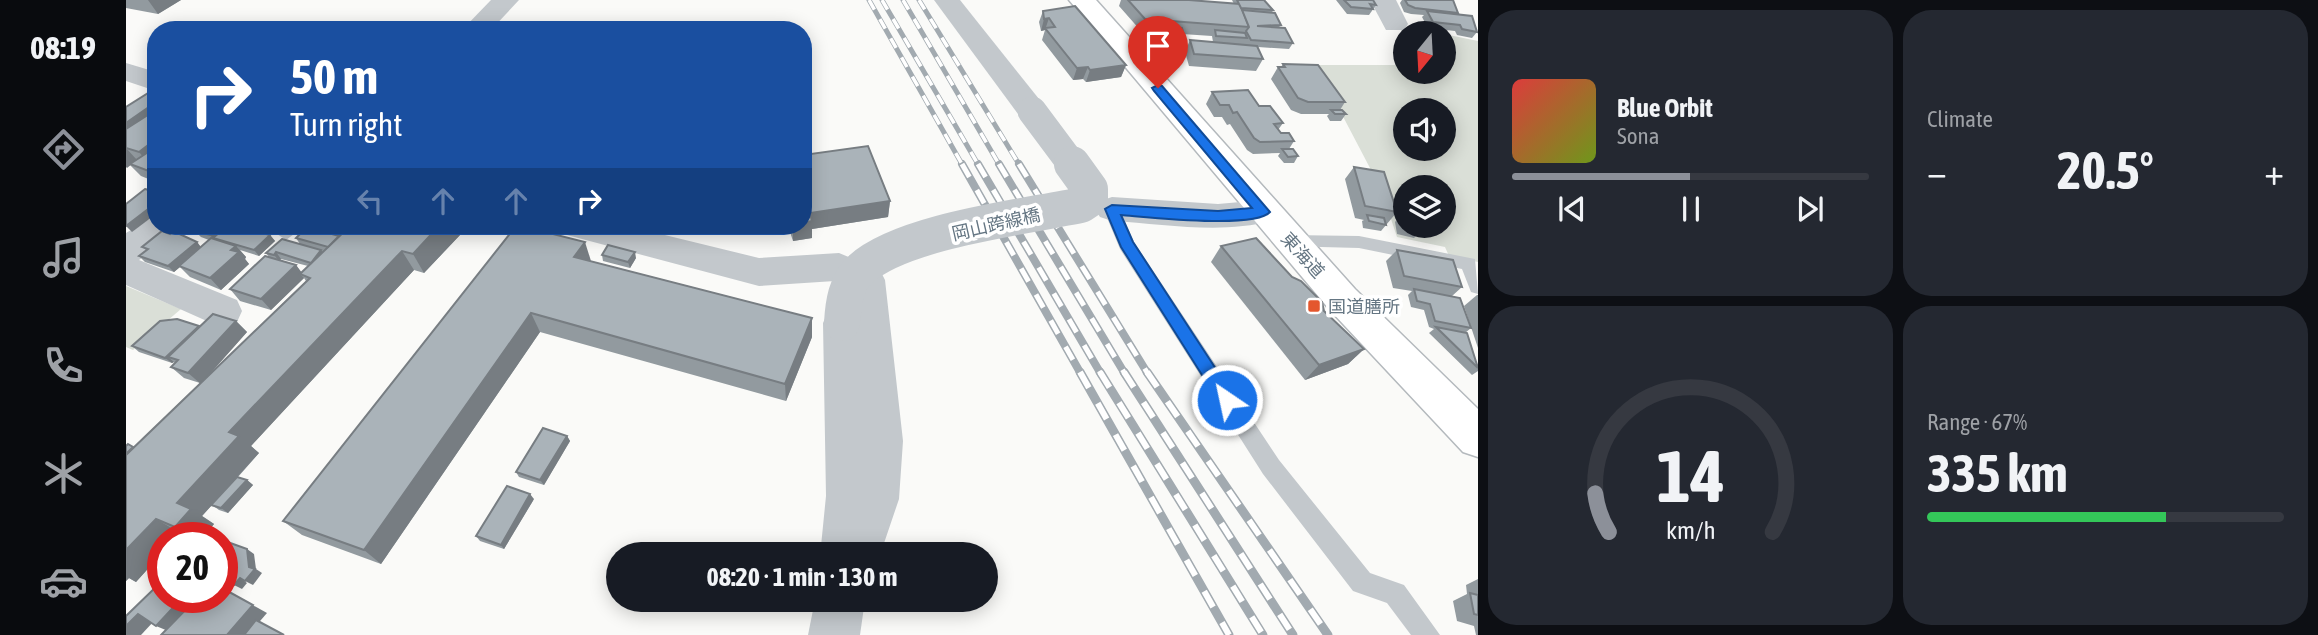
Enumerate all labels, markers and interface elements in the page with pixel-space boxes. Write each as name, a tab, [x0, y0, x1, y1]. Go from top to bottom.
pin	[1128, 16, 1188, 88]
north arrow	[1393, 21, 1456, 84]
map controls	[1393, 21, 1456, 238]
icon: arrive	[1139, 27, 1177, 65]
text: 08:19	[30, 29, 96, 66]
text: 50 m	[290, 48, 378, 104]
icon: right	[175, 49, 266, 140]
text: Blue Orbit	[1617, 93, 1713, 123]
button: sound	[1393, 98, 1456, 161]
text: Turn right	[290, 106, 403, 143]
text: Climate	[1927, 106, 1993, 132]
text: Sona	[1617, 123, 1659, 149]
icon: directions	[39, 125, 88, 174]
text: 20.5°	[2057, 140, 2154, 200]
text: −	[1927, 150, 1947, 193]
text: +	[2264, 150, 2284, 193]
button: layers	[1393, 175, 1456, 238]
icon: left	[351, 182, 389, 220]
icon: ahead	[424, 182, 462, 220]
icon: ahead	[497, 182, 535, 220]
icon: right	[570, 182, 608, 220]
icon: previous	[1553, 190, 1591, 228]
icon: pause	[1672, 190, 1710, 228]
icon: next	[1791, 190, 1829, 228]
street label: 岡山跨線橋	[950, 204, 1042, 244]
street label: 東海道	[1277, 228, 1329, 282]
icon: music	[39, 233, 88, 282]
place label: 国道膳所	[1328, 296, 1400, 317]
marker: 国道膳所	[1306, 298, 1322, 314]
icon: phone	[39, 341, 88, 390]
position arrow	[1190, 363, 1264, 437]
text: Range · 67%	[1927, 409, 2027, 435]
text: 14	[1656, 434, 1725, 517]
text: 335 km	[1927, 443, 2068, 503]
icon: climate	[39, 449, 88, 498]
text: km/h	[1666, 515, 1715, 543]
speed limit sign: 20	[147, 522, 238, 613]
icon: car	[39, 557, 88, 606]
text: 08:20 · 1 min · 130 m	[707, 562, 897, 592]

